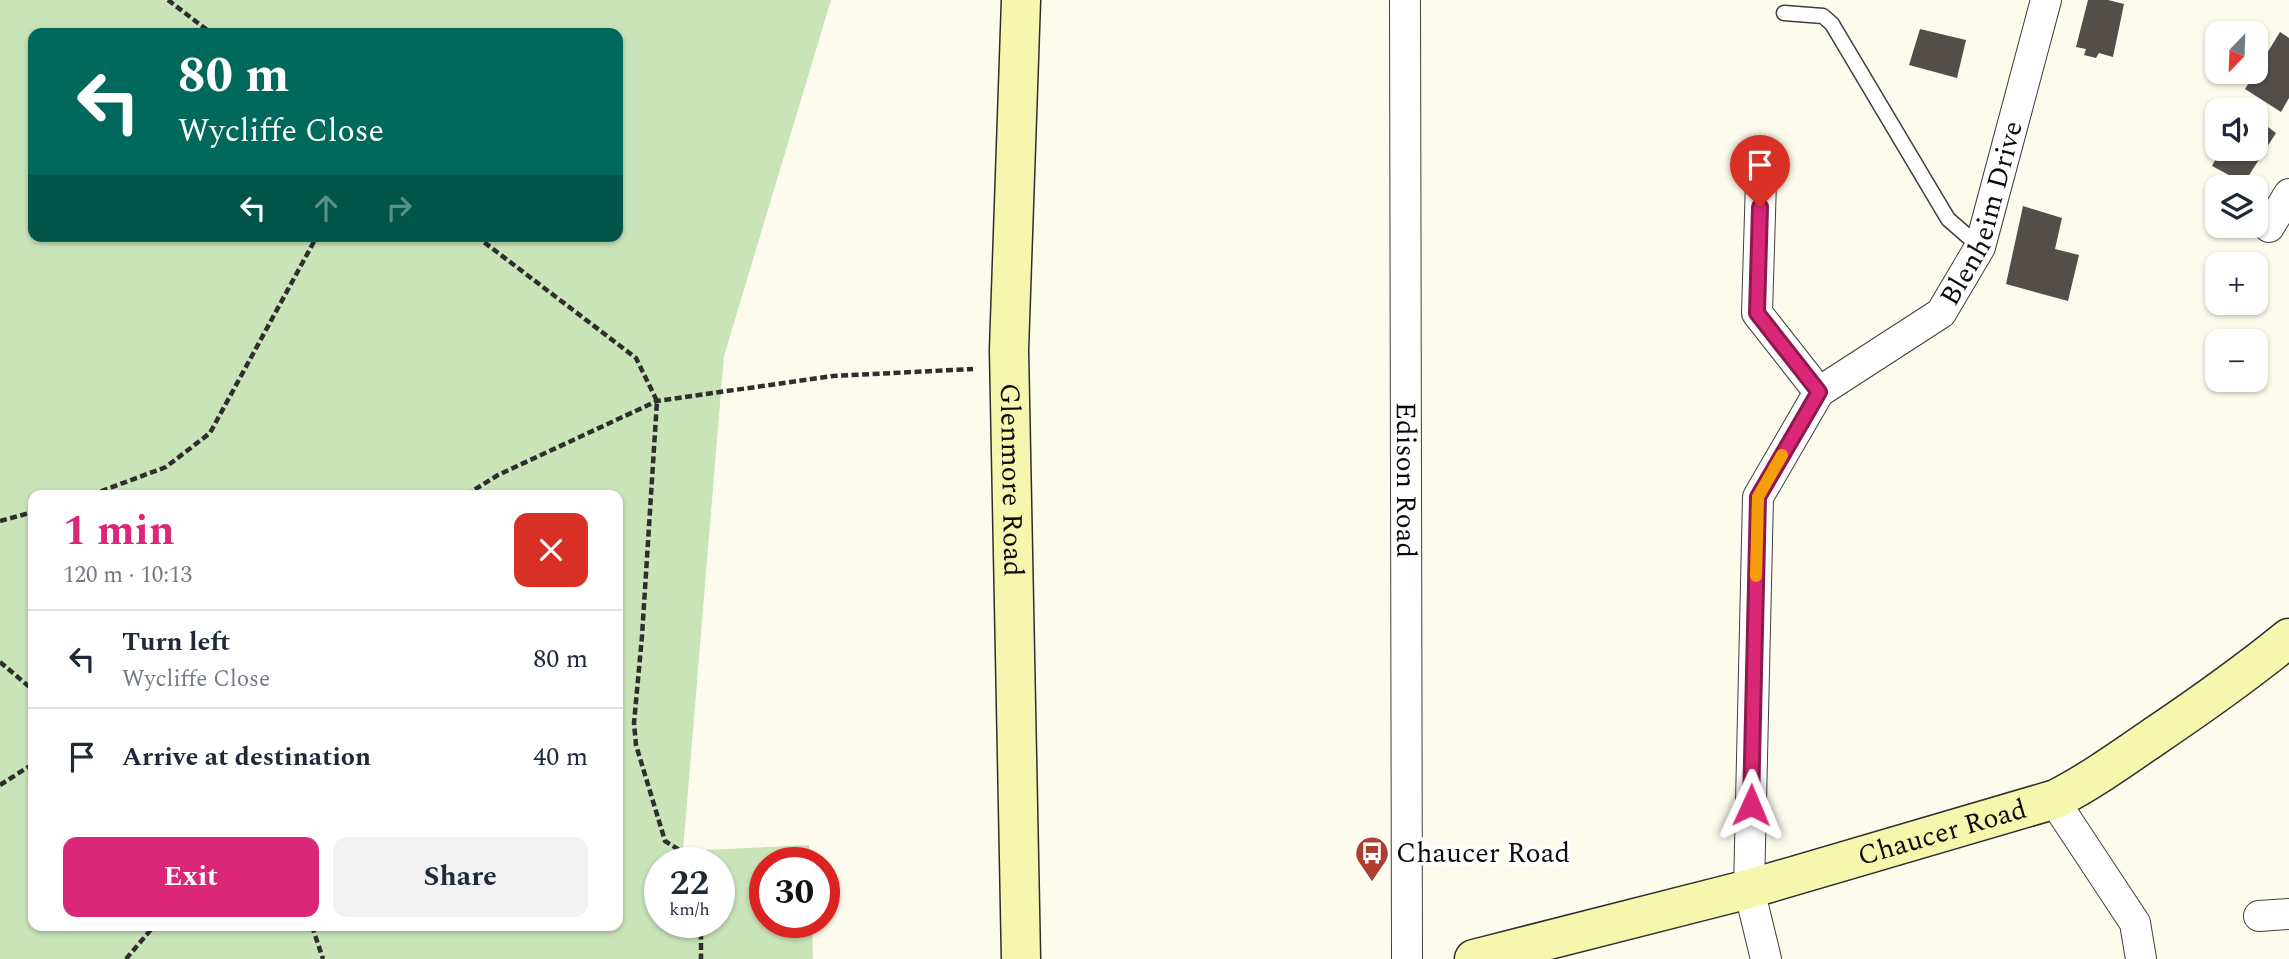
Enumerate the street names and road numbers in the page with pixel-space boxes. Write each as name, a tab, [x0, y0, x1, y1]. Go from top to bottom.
street label: Blenheim Drive	[1928, 116, 2034, 314]
street label: Glenmore Road	[988, 383, 1035, 577]
street label: Edison Road	[1384, 402, 1428, 558]
street label: Chaucer Road	[1852, 787, 2032, 878]

